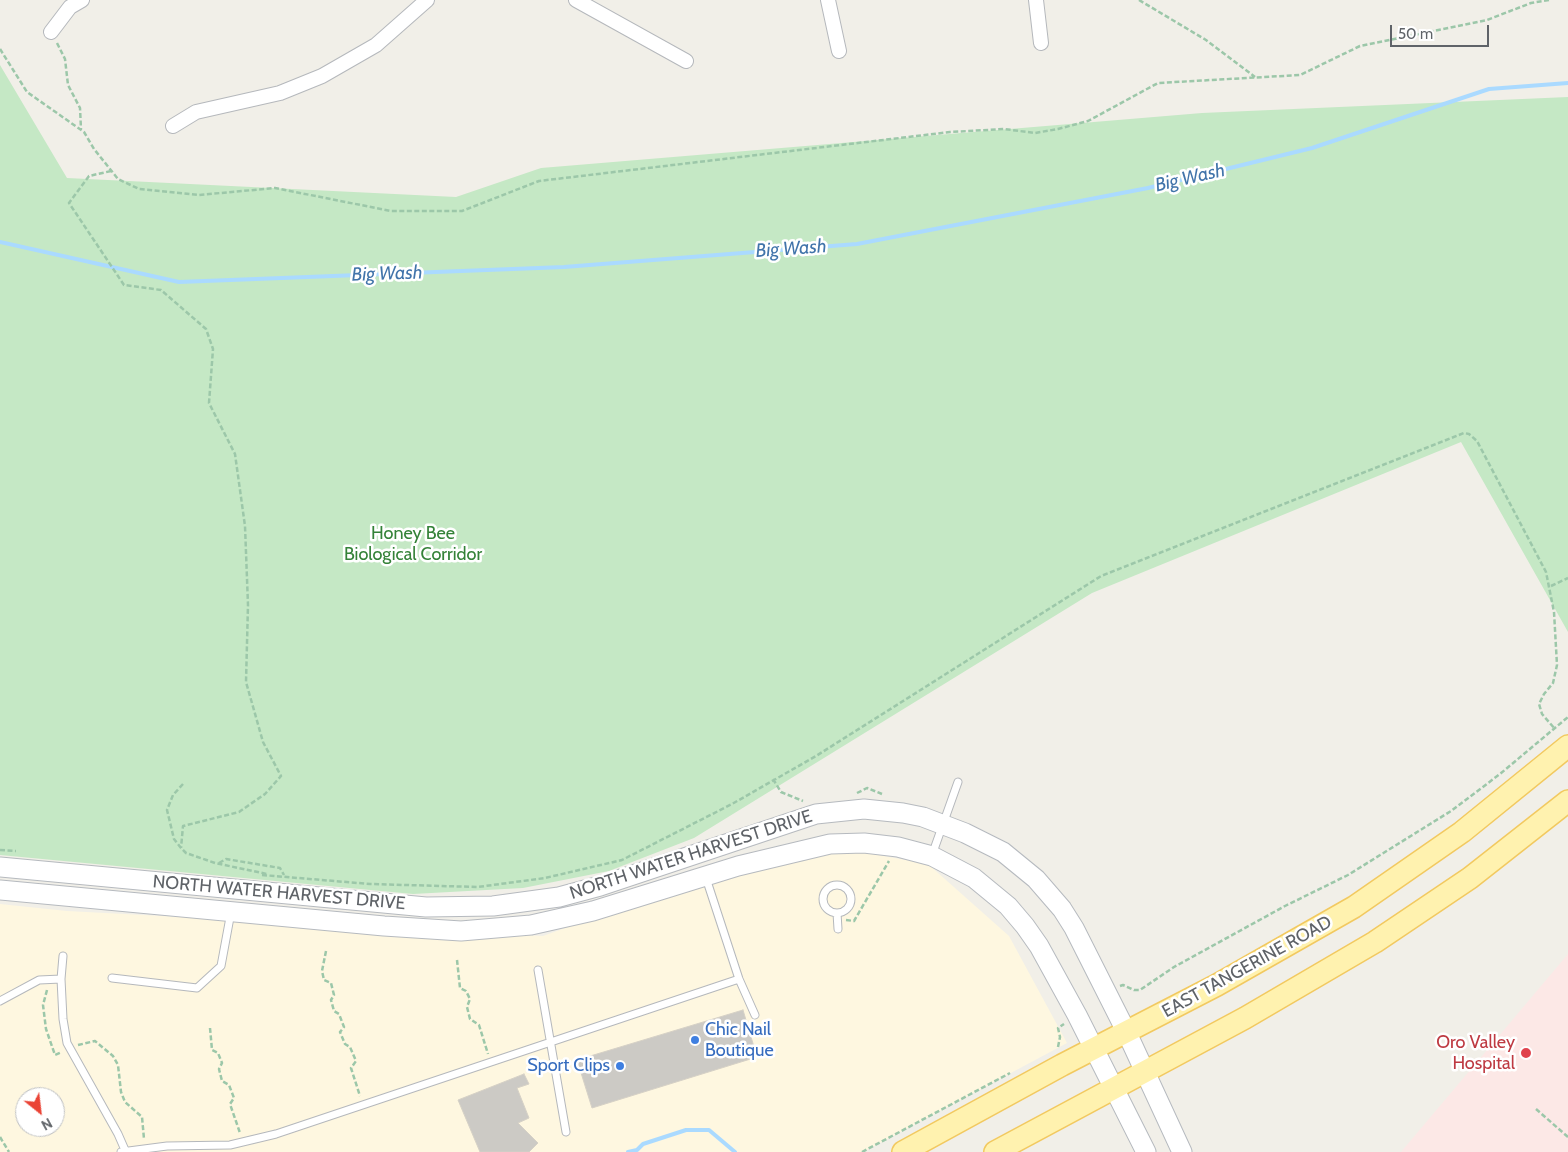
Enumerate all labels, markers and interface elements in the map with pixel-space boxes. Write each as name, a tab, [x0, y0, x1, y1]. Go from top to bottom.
scale bar	[1393, 15, 1492, 47]
text: 50 m	[1398, 25, 1433, 43]
water label: Big Wash	[1153, 159, 1227, 197]
water label: Big Wash	[755, 235, 827, 263]
water label: Big Wash	[351, 261, 423, 287]
park label: Honey Bee Biological Corridor	[344, 523, 482, 566]
street label: NORTH WATER HARVEST DRIVE	[567, 806, 815, 904]
street label: NORTH WATER HARVEST DRIVE	[152, 871, 406, 915]
street label: EAST TANGERINE ROAD	[1158, 911, 1336, 1023]
place label: Chic Nail Boutique	[705, 1019, 774, 1062]
place label: Oro Valley Hospital	[1436, 1032, 1515, 1074]
marker: Chic Nail Boutique	[689, 1034, 701, 1046]
marker: Oro Valley Hospital	[1519, 1046, 1533, 1060]
place label: Sport Clips	[527, 1055, 610, 1077]
marker: Sport Clips	[614, 1060, 626, 1072]
north arrow	[15, 1087, 65, 1137]
text: N	[38, 1114, 55, 1135]

